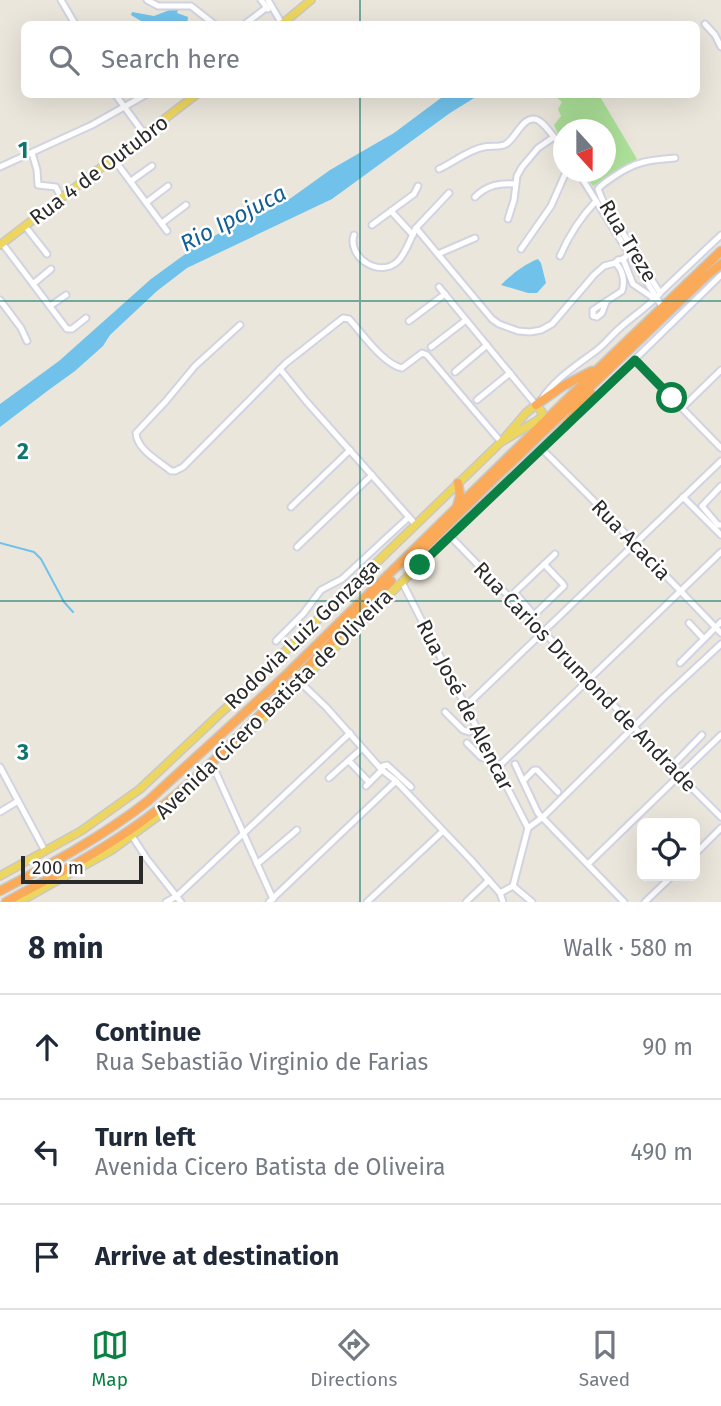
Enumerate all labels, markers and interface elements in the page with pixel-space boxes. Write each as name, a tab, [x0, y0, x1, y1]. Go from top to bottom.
search box	[21, 21, 700, 98]
icon: search	[45, 41, 83, 79]
text: Search here	[101, 44, 240, 75]
street label: Rua 4 de Outubro	[24, 109, 174, 231]
north arrow	[553, 119, 616, 182]
text: 1	[18, 136, 28, 164]
water label: Rio Ipojuca	[175, 178, 291, 258]
street label: Rua Treze	[593, 195, 663, 287]
route start	[656, 382, 687, 413]
text: 2	[17, 437, 29, 465]
street label: Rua Acacia	[586, 494, 676, 586]
route end	[404, 549, 435, 580]
street label: Rodovia Luiz Gonzaga	[219, 553, 385, 715]
street label: Rua Carios Drumond de Andrade	[468, 556, 702, 798]
street label: Avenida Cicero Batista de Oliveira	[150, 583, 398, 825]
street label: Rua José de Alencar	[411, 615, 519, 795]
text: 3	[16, 738, 29, 766]
map controls	[637, 818, 700, 881]
button: locate	[637, 818, 700, 881]
scale bar	[21, 853, 144, 885]
text: 200 m	[32, 856, 84, 879]
text: 8 min	[28, 930, 104, 966]
text: Walk · 580 m	[563, 934, 693, 962]
text: Continue	[95, 1017, 201, 1048]
icon: ahead	[28, 1028, 66, 1066]
text: 90 m	[642, 1033, 693, 1061]
text: Rua Sebastião Virginio de Farias	[95, 1048, 428, 1076]
text: Turn left	[95, 1122, 196, 1153]
icon: left	[28, 1133, 66, 1171]
text: 490 m	[631, 1138, 693, 1166]
text: Avenida Cicero Batista de Oliveira	[95, 1153, 446, 1181]
icon: arrive	[28, 1238, 66, 1276]
text: Arrive at destination	[95, 1241, 339, 1272]
tab: Map	[91, 1326, 129, 1391]
tab: Directions	[310, 1326, 397, 1391]
tab: Saved	[579, 1326, 630, 1391]

